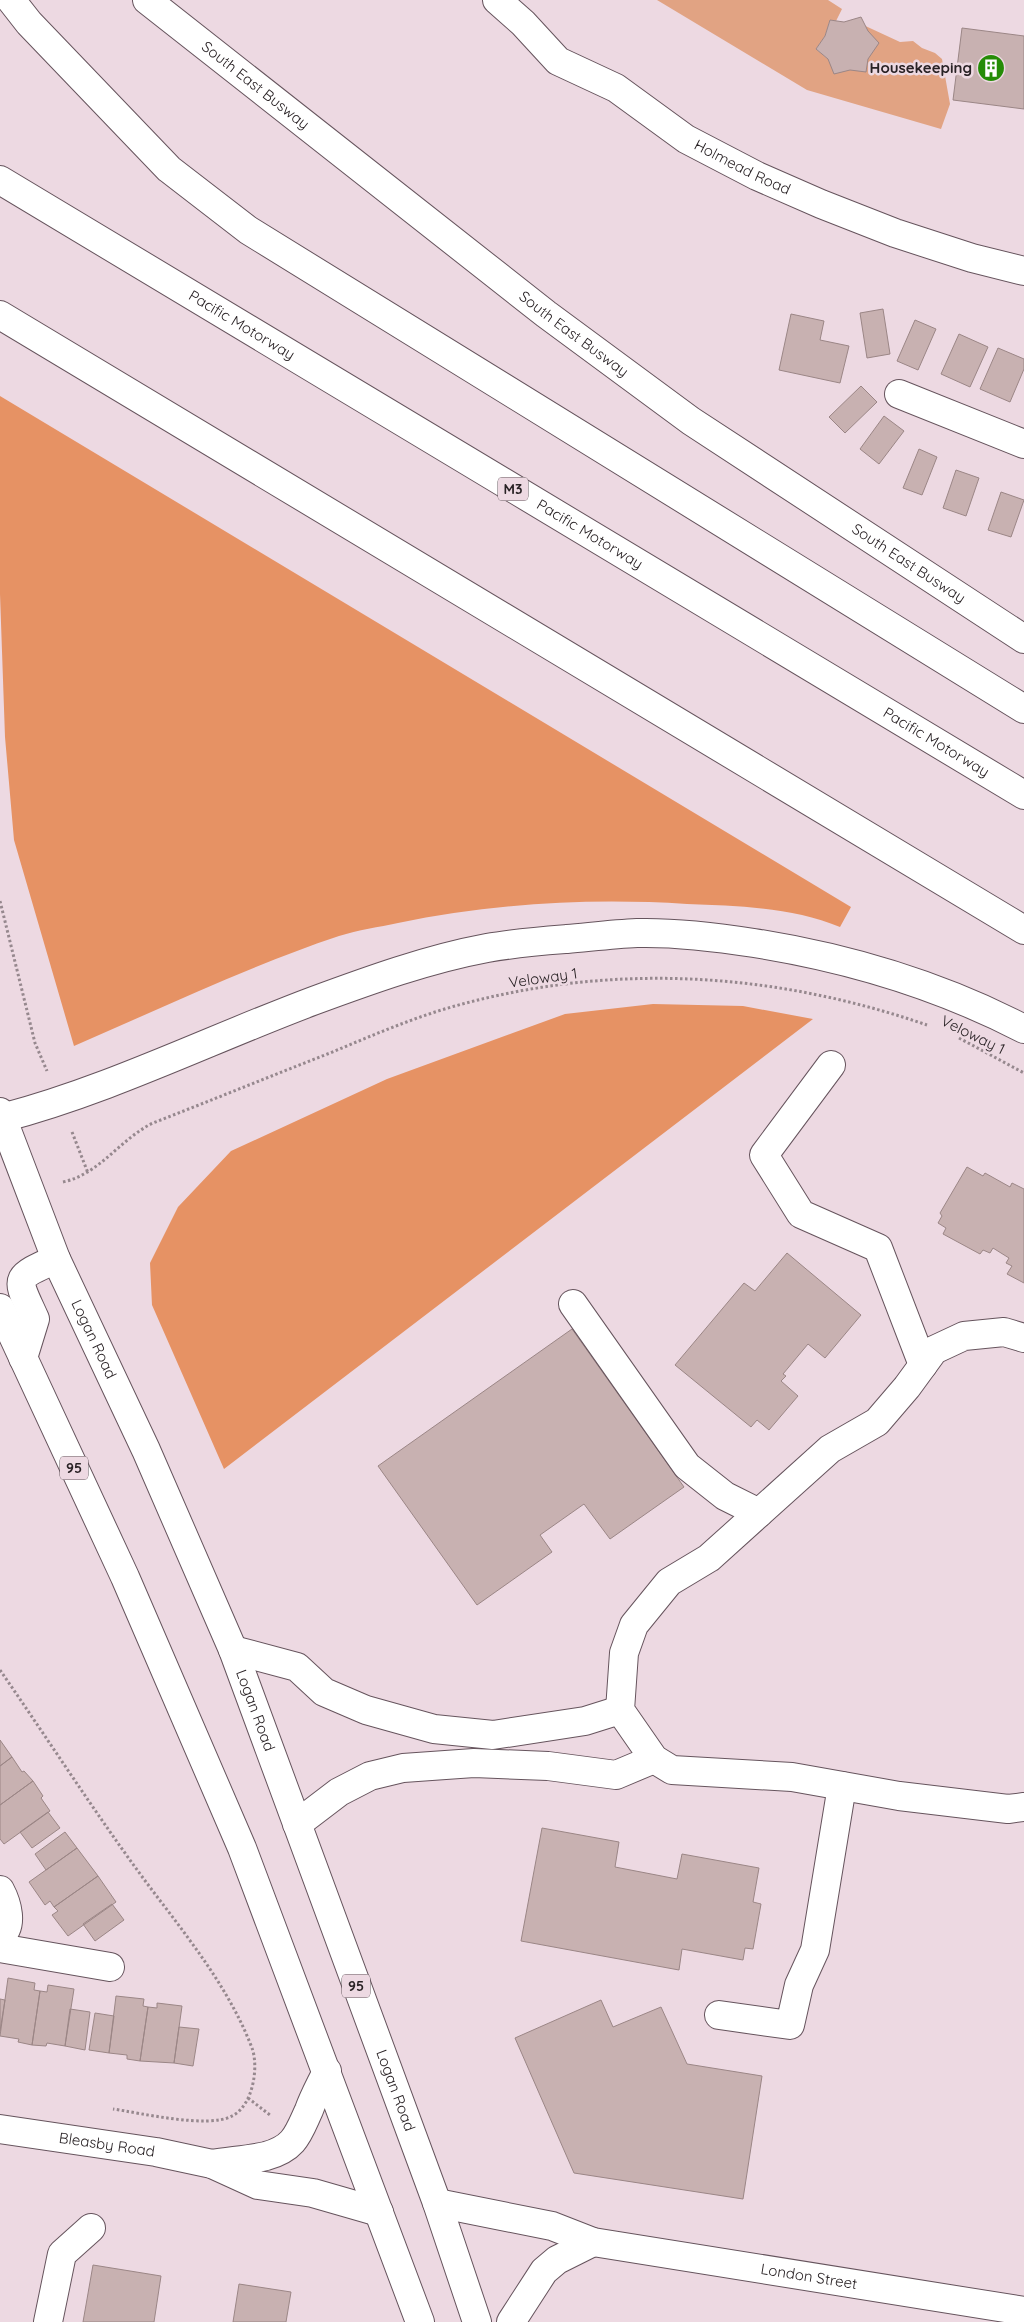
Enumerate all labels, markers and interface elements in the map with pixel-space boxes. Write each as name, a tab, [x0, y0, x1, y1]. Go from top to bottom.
street label: South East Busway	[198, 37, 313, 133]
building icon: Housekeeping	[976, 53, 1006, 83]
place label: Housekeeping	[870, 58, 972, 77]
street label: Holmead Road	[691, 135, 794, 198]
street label: Pacific Motorway	[185, 286, 299, 364]
street label: South East Busway	[516, 287, 633, 381]
road number: M3	[498, 478, 528, 500]
street label: Pacific Motorway	[534, 495, 647, 573]
street label: South East Busway	[848, 519, 969, 607]
street label: Pacific Motorway	[880, 703, 993, 781]
street label: Veloway 1	[507, 963, 578, 992]
street label: Veloway 1	[938, 1011, 1008, 1058]
street label: Logan Road	[67, 1296, 121, 1382]
road number: 95	[60, 1456, 88, 1480]
street label: Logan Road	[232, 1667, 279, 1754]
road number: 95	[342, 1974, 370, 1998]
street label: Logan Road	[372, 2047, 420, 2134]
street label: Bleasby Road	[58, 2128, 156, 2161]
street label: London Street	[759, 2259, 859, 2293]

